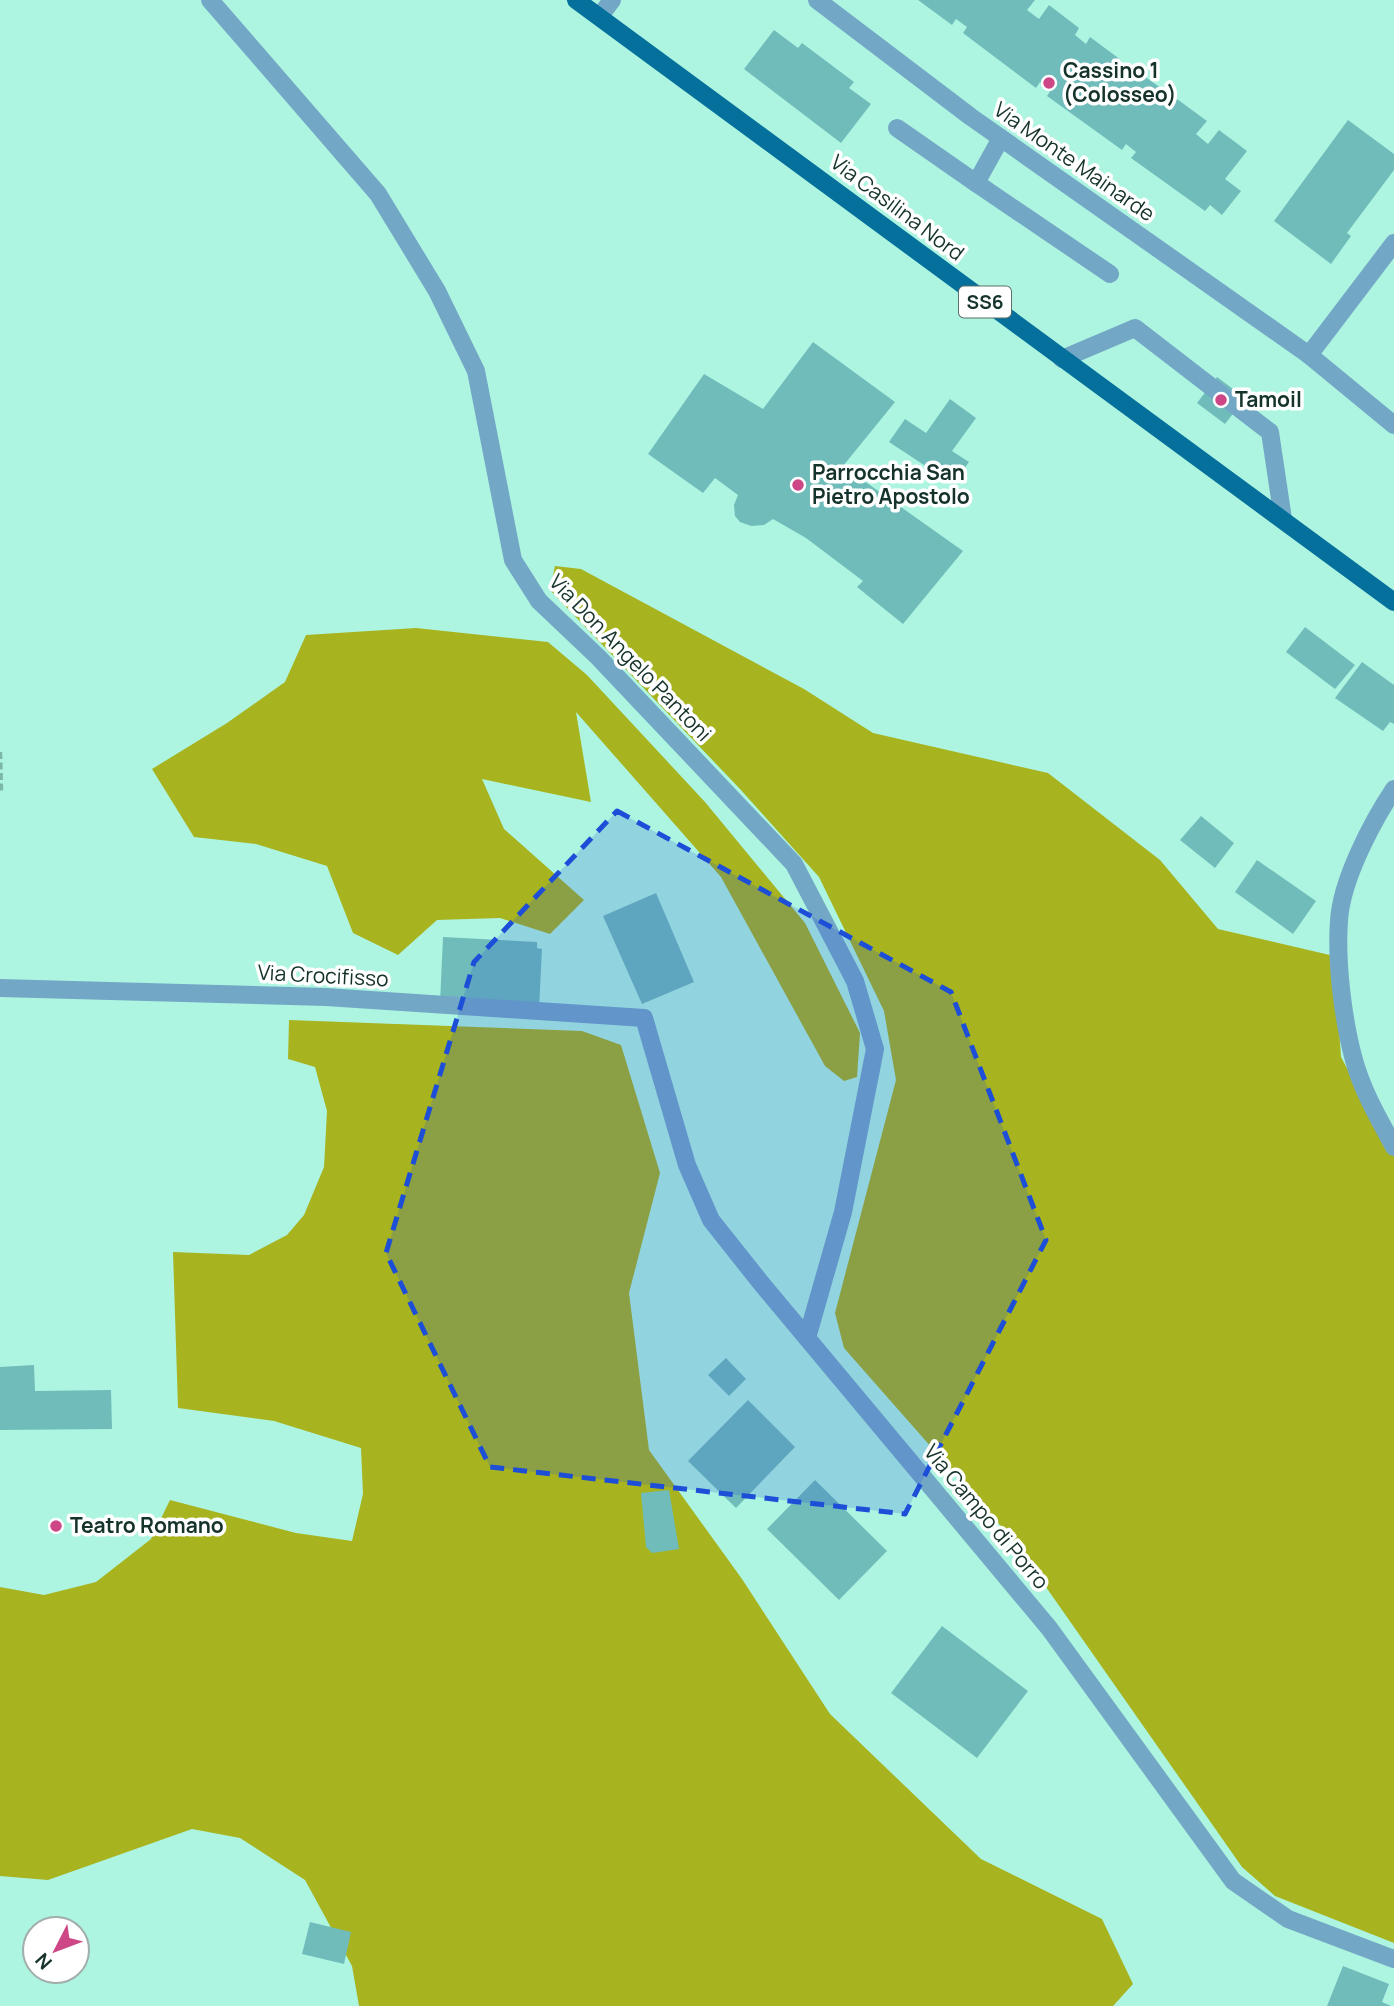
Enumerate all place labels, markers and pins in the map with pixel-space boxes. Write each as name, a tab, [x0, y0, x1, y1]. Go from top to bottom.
place label: Cassino 1 (Colosseo)	[1063, 56, 1176, 108]
marker: Cassino 1 (Colosseo)	[1041, 75, 1057, 91]
place label: Tamoil	[1235, 385, 1302, 413]
marker: Tamoil	[1213, 392, 1229, 408]
place label: Parrocchia San Pietro Apostolo	[812, 458, 970, 510]
marker: Parrocchia San Pietro Apostolo	[790, 477, 806, 493]
place label: Teatro Romano	[70, 1511, 224, 1539]
marker: Teatro Romano	[48, 1518, 64, 1534]

